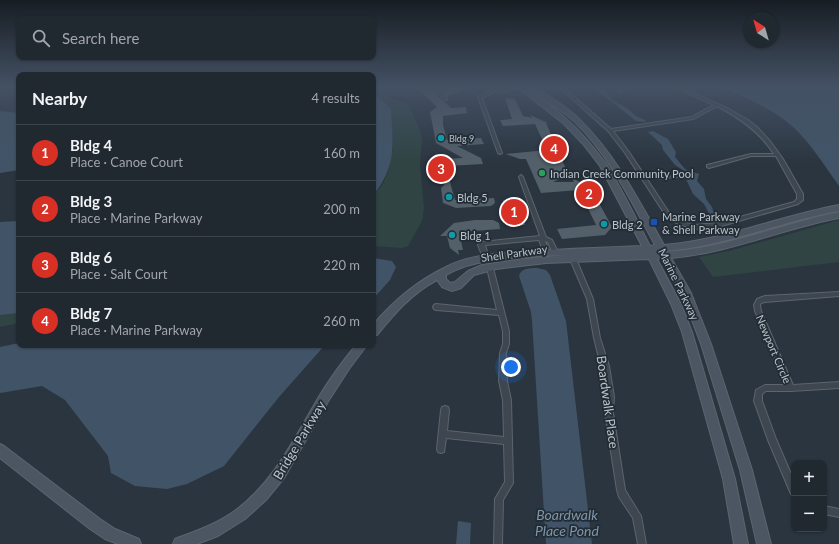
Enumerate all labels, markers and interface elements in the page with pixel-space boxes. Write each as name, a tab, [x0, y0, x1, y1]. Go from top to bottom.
north arrow	[743, 12, 779, 48]
search box	[16, 16, 376, 60]
icon: search	[30, 27, 52, 49]
text: Search here	[62, 29, 139, 47]
text: Nearby	[32, 88, 87, 109]
text: 4 results	[312, 90, 360, 106]
marker: Bldg 9	[436, 133, 446, 143]
place label: Bldg 9	[449, 133, 474, 144]
pin: 4	[541, 134, 567, 164]
text: Bldg 4	[70, 136, 112, 154]
text: 1	[41, 145, 49, 161]
text: 160 m	[323, 145, 360, 161]
text: Place · Canoe Court	[70, 154, 183, 170]
pin: 3	[428, 154, 454, 184]
place label: Indian Creek Community Pool	[550, 167, 694, 180]
marker: Indian Creek Community Pool	[537, 168, 547, 178]
pin: 2	[576, 179, 602, 209]
place label: Bldg 5	[457, 191, 488, 204]
text: Bldg 3	[70, 192, 112, 210]
marker: Bldg 5	[444, 192, 454, 202]
pin: 1	[501, 197, 527, 227]
text: 2	[41, 201, 49, 217]
text: 200 m	[323, 201, 360, 217]
text: Place · Marine Parkway	[70, 210, 202, 226]
place label: Marine Parkway & Shell Parkway	[662, 210, 740, 236]
marker: Marine Parkway & Shell Parkway	[649, 217, 659, 227]
place label: Bldg 2	[612, 218, 643, 231]
marker: Bldg 2	[599, 219, 609, 229]
place label: Bldg 1	[460, 229, 491, 242]
marker: Bldg 1	[447, 230, 457, 240]
street label: Shell Parkway	[480, 242, 548, 264]
street label: Marine Parkway	[656, 246, 702, 322]
text: Bldg 6	[70, 248, 112, 266]
text: 3	[41, 257, 49, 273]
text: 220 m	[323, 257, 360, 273]
text: Place · Salt Court	[70, 266, 167, 282]
text: Bldg 7	[70, 304, 112, 322]
text: 4	[41, 313, 49, 329]
text: 260 m	[323, 313, 360, 329]
street label: Newport Circle	[754, 313, 794, 385]
text: Place · Marine Parkway	[70, 322, 202, 338]
street label: Boardwalk Place	[594, 354, 622, 450]
your location	[501, 357, 521, 377]
street label: Bridge Parkway	[269, 398, 329, 482]
map controls	[791, 460, 827, 532]
button: +	[791, 460, 827, 496]
button: −	[791, 496, 827, 532]
water label: Boardwalk Place Pond	[535, 506, 600, 539]

